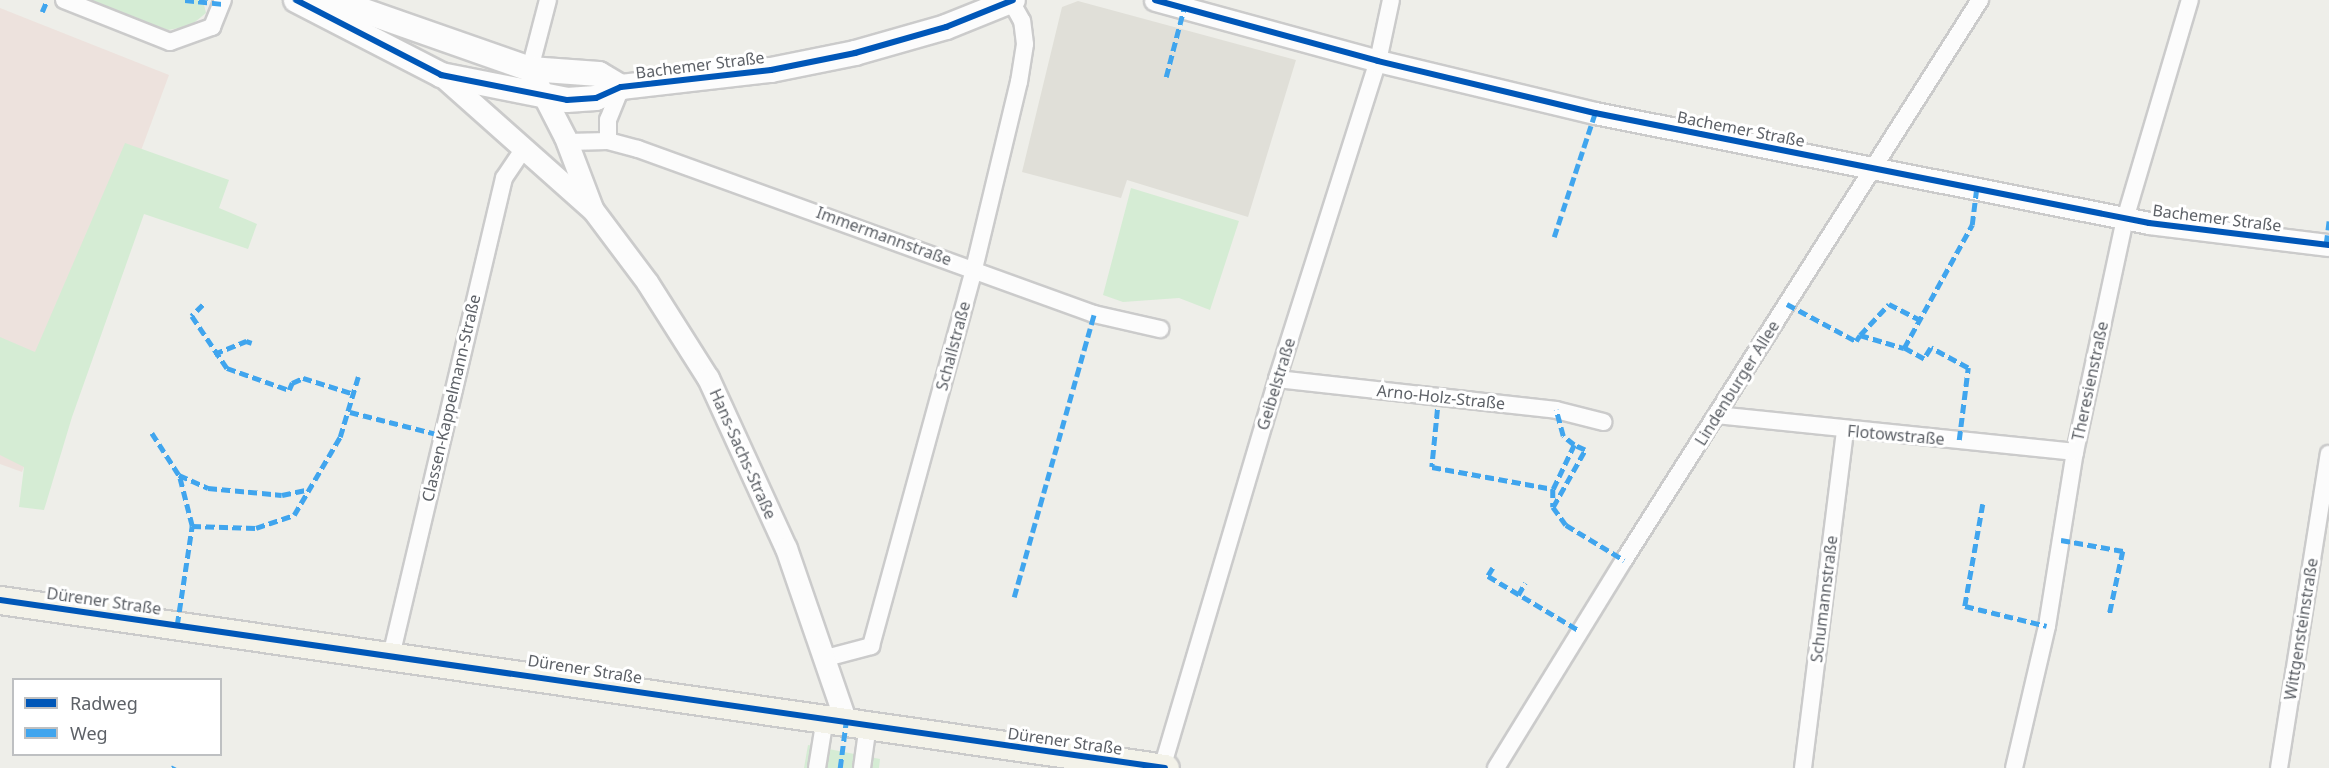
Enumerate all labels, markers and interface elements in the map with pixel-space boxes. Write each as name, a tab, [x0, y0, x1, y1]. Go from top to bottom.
street label: Bachemer Straße	[634, 48, 766, 82]
street label: Bachemer Straße	[1676, 107, 1806, 151]
street label: Bachemer Straße	[2151, 201, 2283, 235]
street label: Immermannstraße	[814, 203, 954, 269]
street label: Classen-Kappelmann-Straße	[418, 292, 484, 504]
street label: Schallstraße	[932, 299, 974, 393]
street label: Lindenburger Allee	[1691, 317, 1783, 449]
street label: Theresienstraße	[2068, 320, 2112, 442]
street label: Geibelstraße	[1253, 335, 1299, 433]
street label: Arno-Holz-Straße	[1376, 381, 1506, 413]
street label: Hans-Sachs-Straße	[706, 386, 780, 522]
street label: Flotowstraße	[1847, 421, 1945, 449]
street label: Schumannstraße	[1807, 534, 1841, 664]
street label: Wittgensteinstraße	[2280, 557, 2322, 701]
street label: Dürener Straße	[45, 583, 163, 619]
street label: Dürener Straße	[526, 650, 644, 688]
legend	[12, 678, 222, 756]
text: Radweg	[70, 691, 138, 715]
text: Weg	[70, 721, 108, 745]
street label: Dürener Straße	[1006, 723, 1124, 759]

